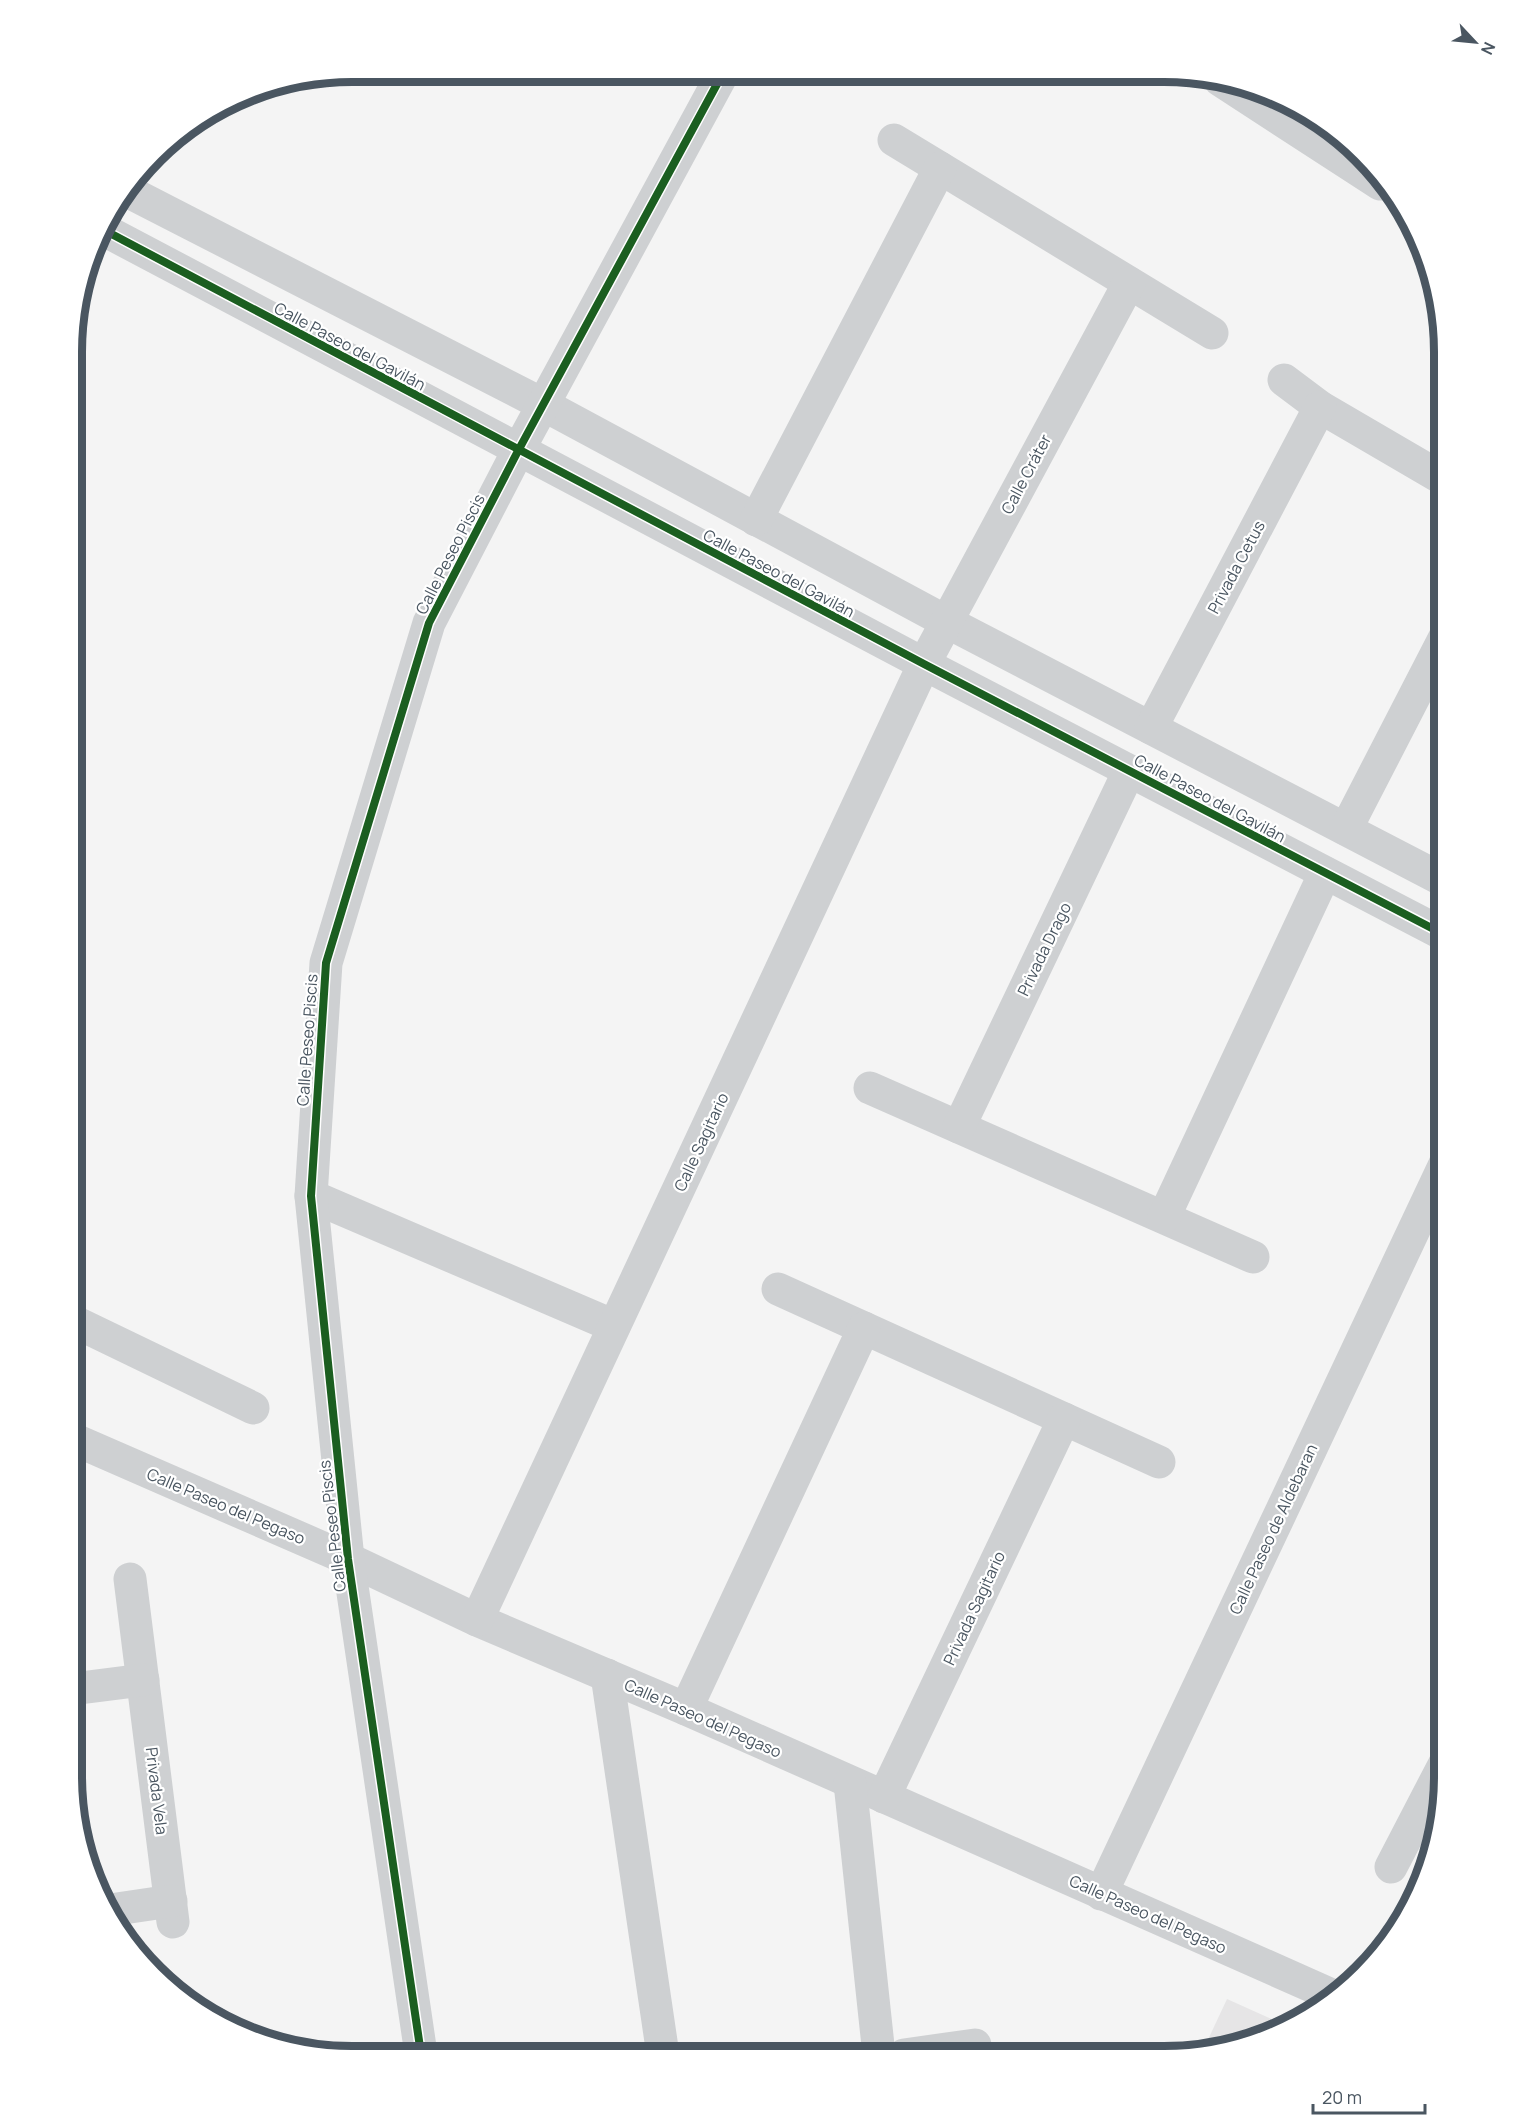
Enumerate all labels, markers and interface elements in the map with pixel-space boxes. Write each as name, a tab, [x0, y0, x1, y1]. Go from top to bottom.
north arrow	[1445, 12, 1505, 72]
text: N	[1476, 39, 1501, 59]
street label: Calle Paseo del Gavilán	[270, 297, 430, 395]
street label: Calle Cráter	[996, 430, 1056, 518]
street label: Calle Peseo Piscis	[410, 490, 490, 618]
street label: Privada Cetus	[1202, 517, 1270, 617]
street label: Calle Paseo del Gavilán	[699, 524, 859, 622]
street label: Calle Paseo del Gavilán	[1130, 749, 1290, 847]
street label: Privada Drago	[1012, 899, 1076, 999]
street label: Calle Peseo Piscis	[291, 973, 323, 1107]
street label: Calle Sagitario	[669, 1089, 733, 1195]
street label: Calle Paseo de Aldebaran	[1224, 1440, 1322, 1618]
street label: Calle Peseo Piscis	[313, 1459, 351, 1593]
street label: Calle Paseo del Pegaso	[143, 1463, 309, 1549]
street label: Privada Sagitario	[938, 1547, 1010, 1669]
street label: Calle Paseo del Pegaso	[621, 1673, 785, 1763]
street label: Privada Vela	[141, 1746, 173, 1836]
street label: Calle Paseo del Pegaso	[1066, 1869, 1230, 1959]
scale bar	[1313, 2077, 1426, 2115]
text: 20 m	[1322, 2085, 1362, 2109]

